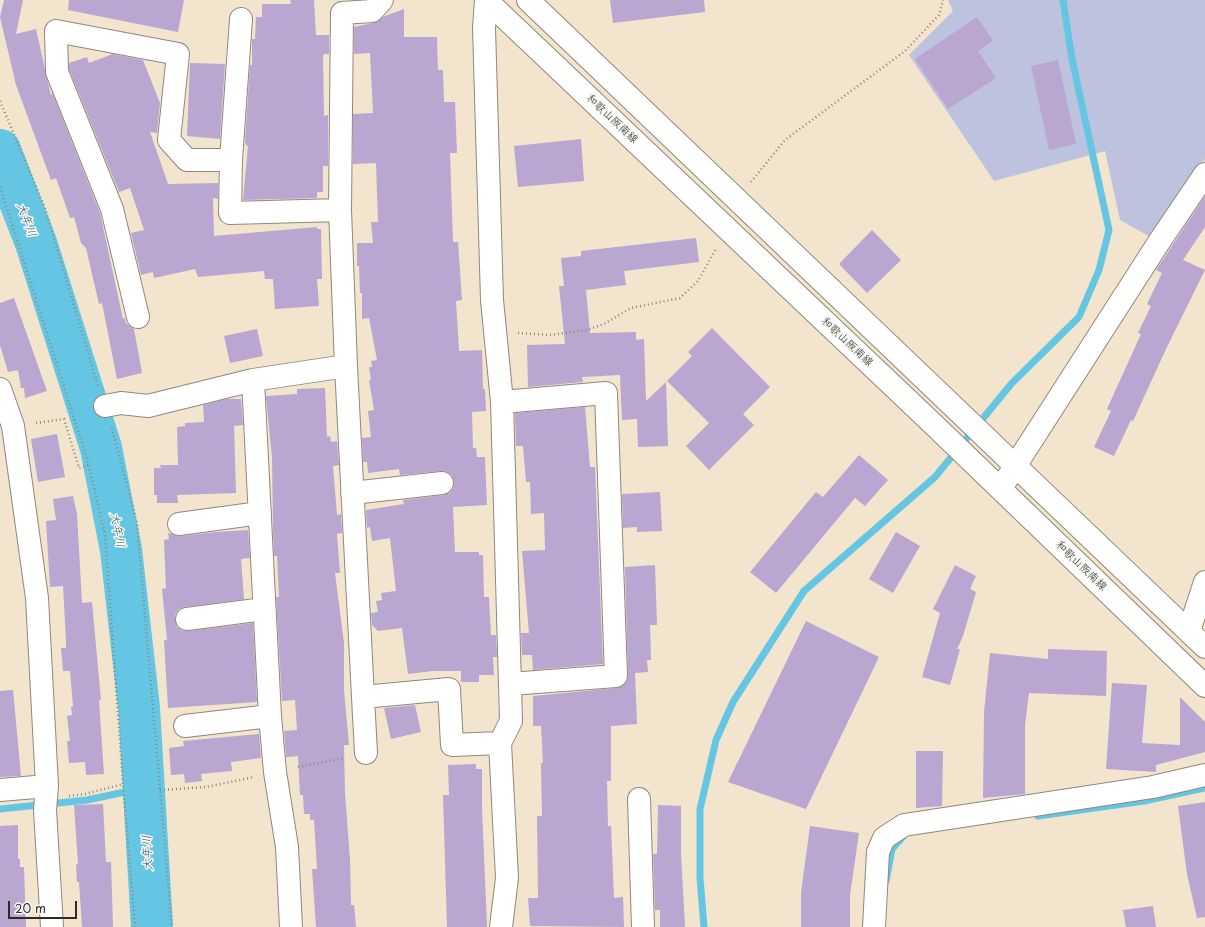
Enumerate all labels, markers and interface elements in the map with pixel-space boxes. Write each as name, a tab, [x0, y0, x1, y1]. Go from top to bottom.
street label: 和歌山阪南線	[583, 92, 641, 146]
water label: 大年川	[13, 201, 39, 239]
street label: 和歌山阪南線	[818, 315, 876, 369]
water label: 大年川	[106, 511, 128, 549]
street label: 和歌山阪南線	[1053, 538, 1109, 594]
water label: 大年川	[140, 835, 156, 871]
scale bar	[10, 893, 79, 919]
text: 20 m	[15, 899, 46, 917]

